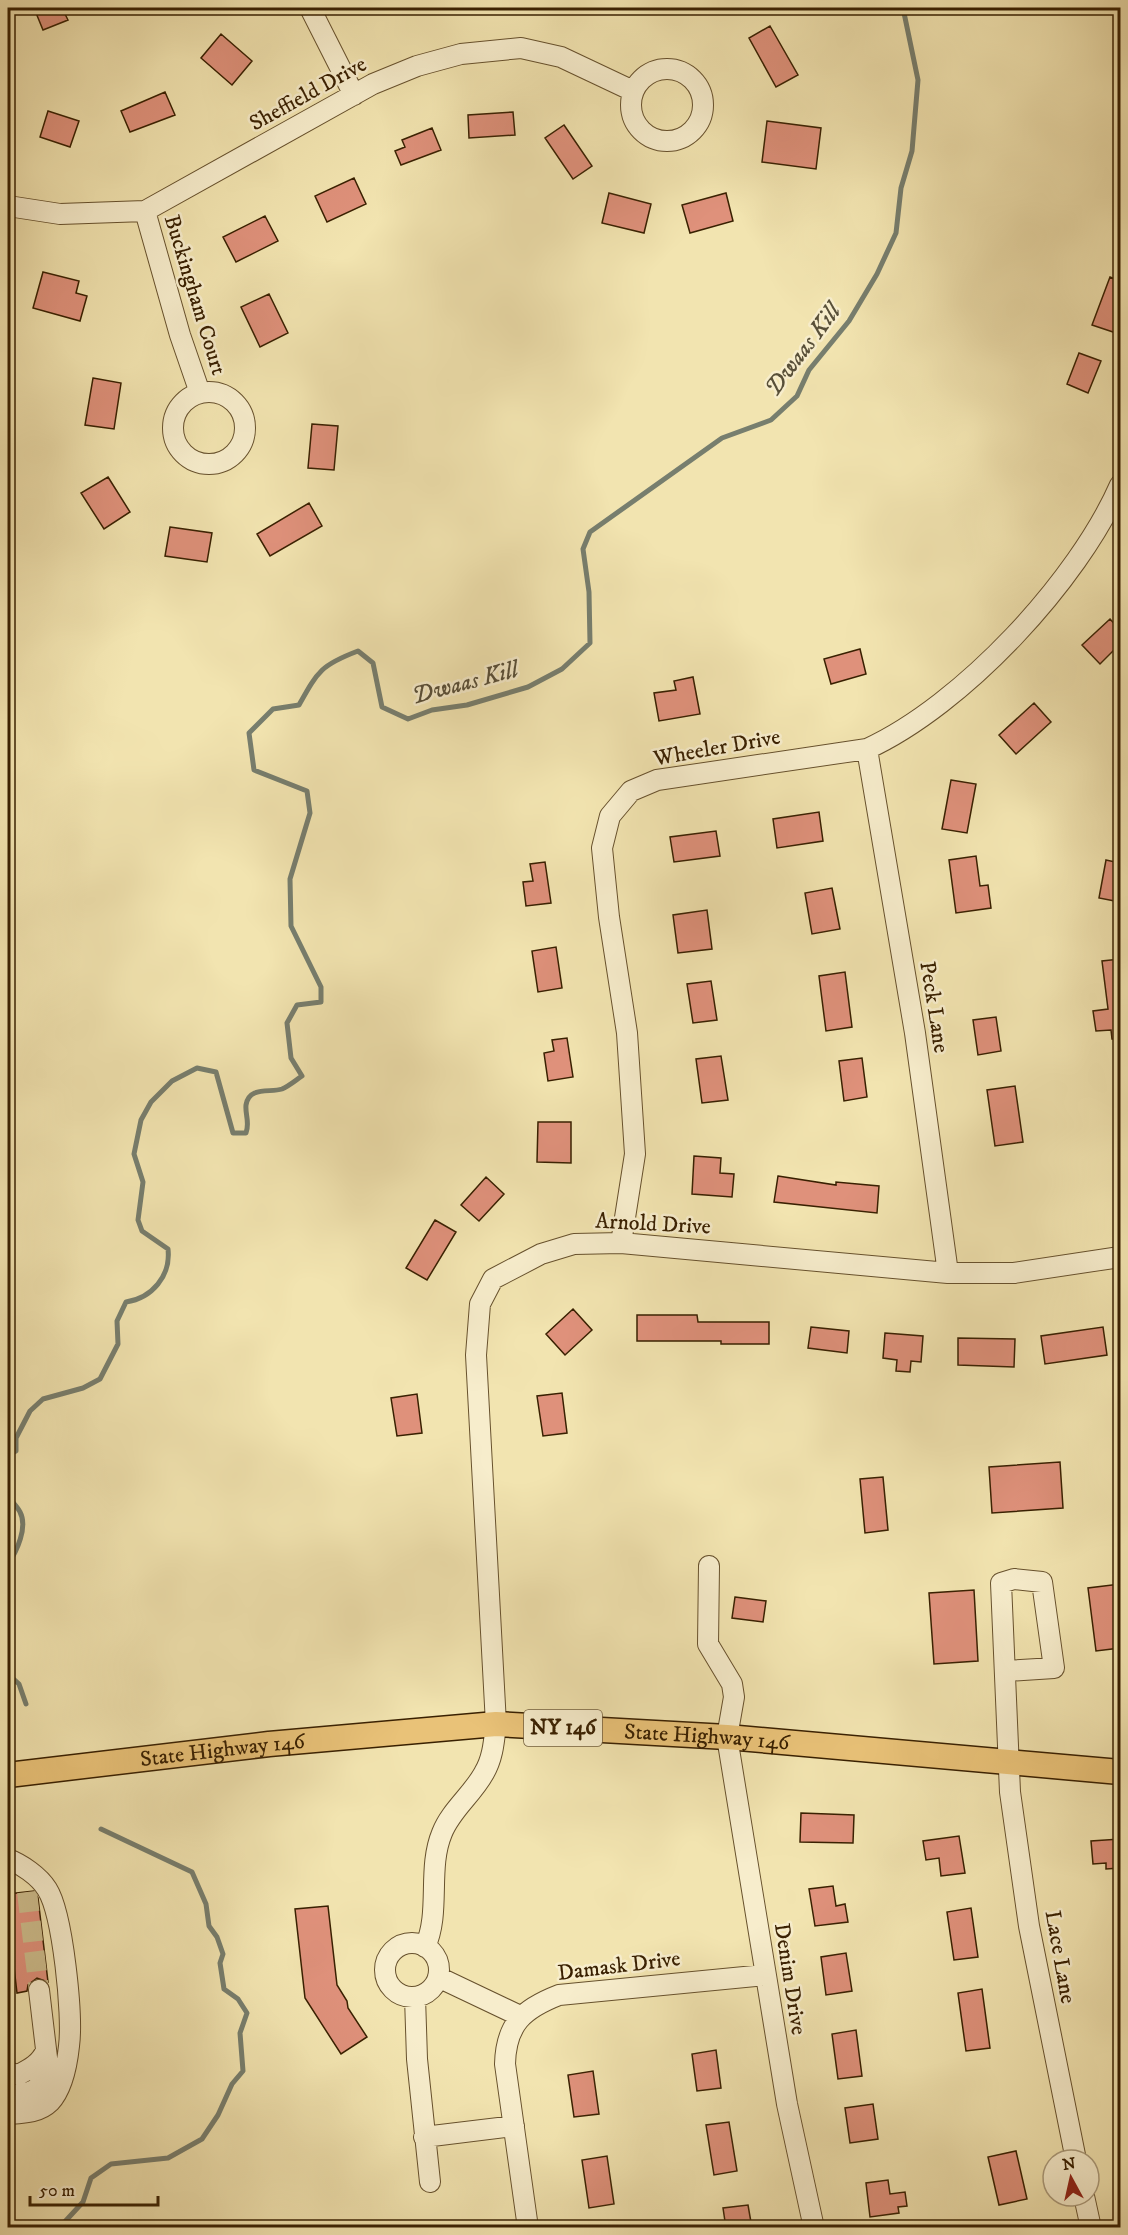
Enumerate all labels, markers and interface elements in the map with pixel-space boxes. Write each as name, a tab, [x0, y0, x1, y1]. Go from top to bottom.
street label: Sheffield Drive	[245, 51, 371, 137]
street label: Buckingham Court	[158, 212, 232, 378]
water label: Dwaas Kill	[758, 295, 849, 402]
water label: Dwaas Kill	[409, 654, 524, 712]
street label: Wheeler Drive	[651, 724, 782, 773]
street label: Peck Lane	[913, 959, 955, 1055]
street label: Arnold Drive	[595, 1207, 711, 1241]
road number: NY 146	[524, 1710, 602, 1746]
street label: State Highway 146	[623, 1718, 792, 1756]
street label: State Highway 146	[139, 1727, 308, 1773]
street label: Lace Lane	[1039, 1908, 1081, 2006]
street label: Denim Drive	[768, 1921, 812, 2037]
street label: Damask Drive	[556, 1945, 682, 1987]
north arrow	[1041, 2148, 1101, 2208]
text: N	[1061, 2153, 1077, 2175]
scale bar	[30, 2169, 158, 2207]
text: 50 m	[39, 2180, 75, 2202]

